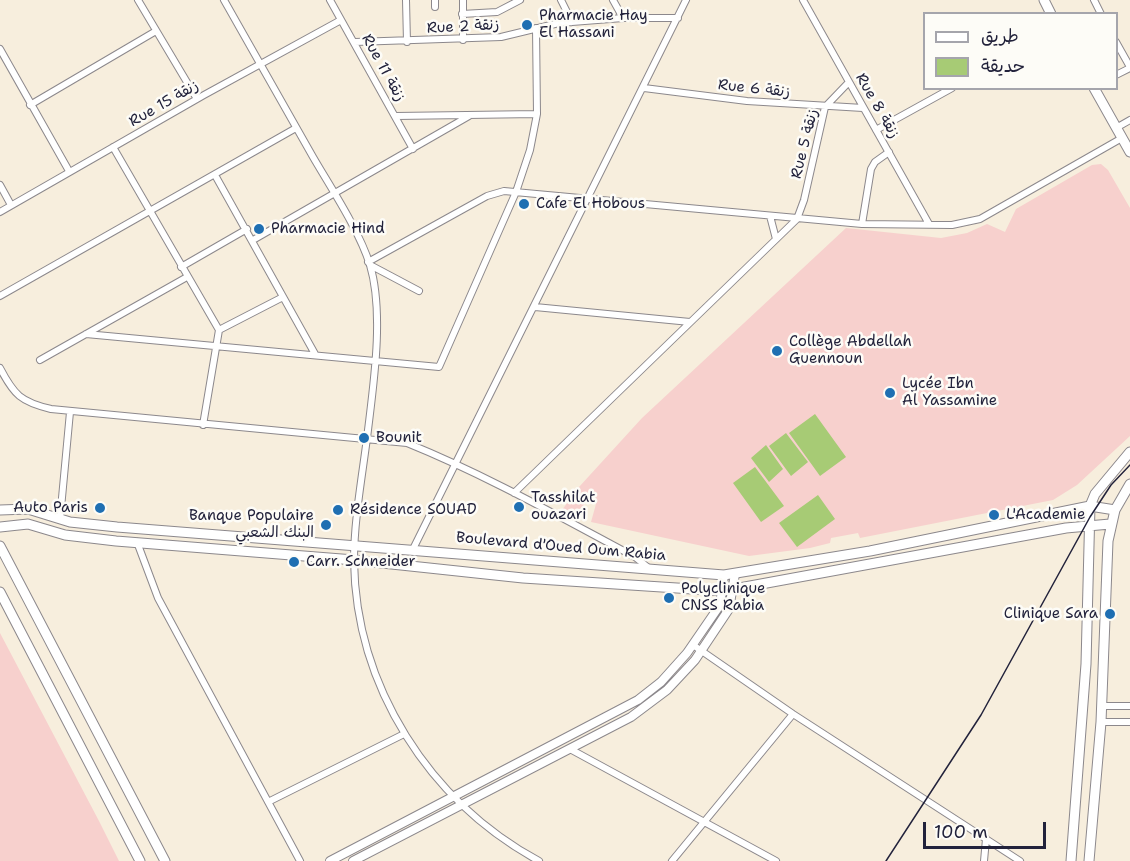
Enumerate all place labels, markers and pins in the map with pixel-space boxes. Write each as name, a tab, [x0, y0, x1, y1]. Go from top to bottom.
place label: Pharmacie Hay El Hassani	[539, 7, 648, 42]
marker: Pharmacie Hay El Hassani	[520, 18, 534, 32]
place label: Cafe El Hobous	[536, 195, 645, 213]
marker: Cafe El Hobous	[517, 197, 531, 211]
place label: Pharmacie Hind	[271, 220, 385, 238]
marker: Pharmacie Hind	[252, 222, 266, 236]
place label: Collège Abdellah Guennoun	[789, 333, 912, 368]
marker: Collège Abdellah Guennoun	[770, 344, 784, 358]
place label: Lycée Ibn Al Yassamine	[902, 375, 997, 410]
marker: Lycée Ibn Al Yassamine	[883, 386, 897, 400]
place label: Bounit	[376, 429, 422, 447]
marker: Bounit	[357, 431, 371, 445]
place label: Tasshilat ouazari	[531, 489, 596, 524]
place label: Auto Paris	[13, 499, 88, 517]
marker: Tasshilat ouazari	[512, 500, 526, 514]
marker: Auto Paris	[93, 501, 107, 515]
place label: Résidence SOUAD	[350, 501, 477, 519]
marker: Résidence SOUAD	[331, 503, 345, 517]
place label: L'Academie	[1006, 506, 1085, 524]
place label: Banque Populaire البنك الشعبي	[189, 507, 314, 542]
marker: L'Academie	[987, 508, 1001, 522]
marker: Banque Populaire البنك الشعبي	[319, 518, 333, 532]
place label: Carr. Schneider	[306, 553, 416, 571]
marker: Carr. Schneider	[287, 555, 301, 569]
place label: Polyclinique CNSS Rabia	[681, 580, 765, 615]
marker: Polyclinique CNSS Rabia	[662, 591, 676, 605]
place label: Clinique Sara	[1004, 605, 1098, 623]
marker: Clinique Sara	[1103, 607, 1117, 621]

